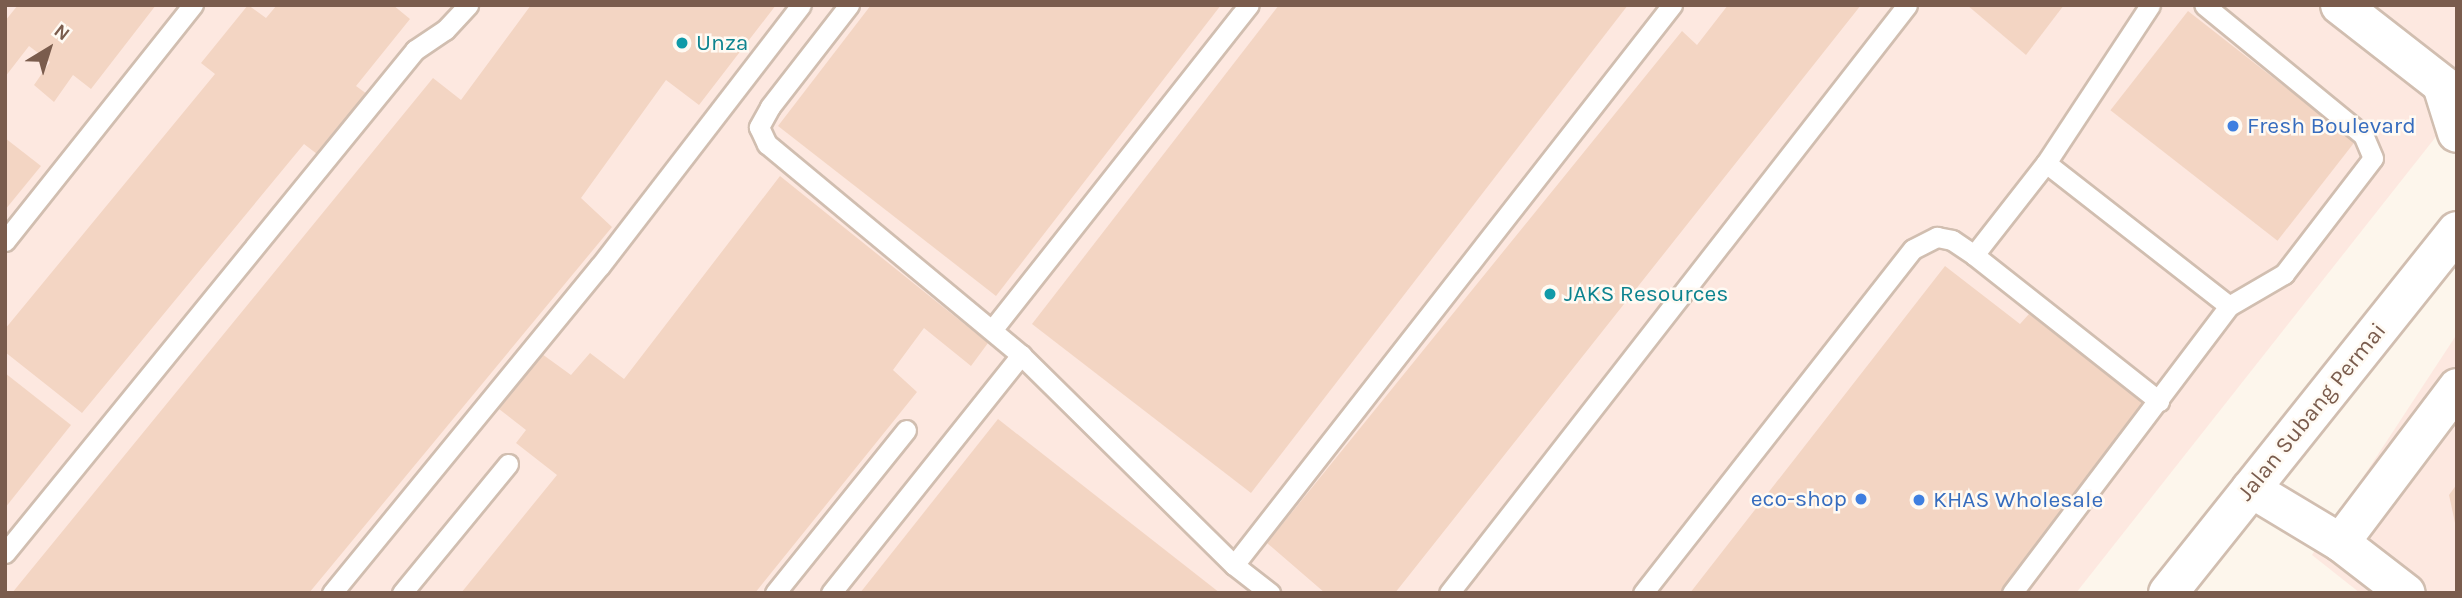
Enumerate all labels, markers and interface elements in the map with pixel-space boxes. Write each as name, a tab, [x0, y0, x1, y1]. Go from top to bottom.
north arrow	[14, 14, 84, 84]
text: N	[50, 20, 74, 45]
place label: Unza	[696, 29, 748, 57]
marker: Unza	[674, 35, 690, 51]
place label: Fresh Boulevard	[2247, 112, 2416, 140]
marker: Fresh Boulevard	[2225, 118, 2241, 134]
place label: JAKS Resources	[1564, 280, 1728, 308]
marker: JAKS Resources	[1542, 286, 1558, 302]
street label: Jalan Subang Permai	[2232, 318, 2392, 506]
place label: eco-shop	[1751, 485, 1847, 513]
place label: KHAS Wholesale	[1933, 486, 2103, 514]
marker: eco-shop	[1853, 491, 1869, 507]
marker: KHAS Wholesale	[1911, 492, 1927, 508]

